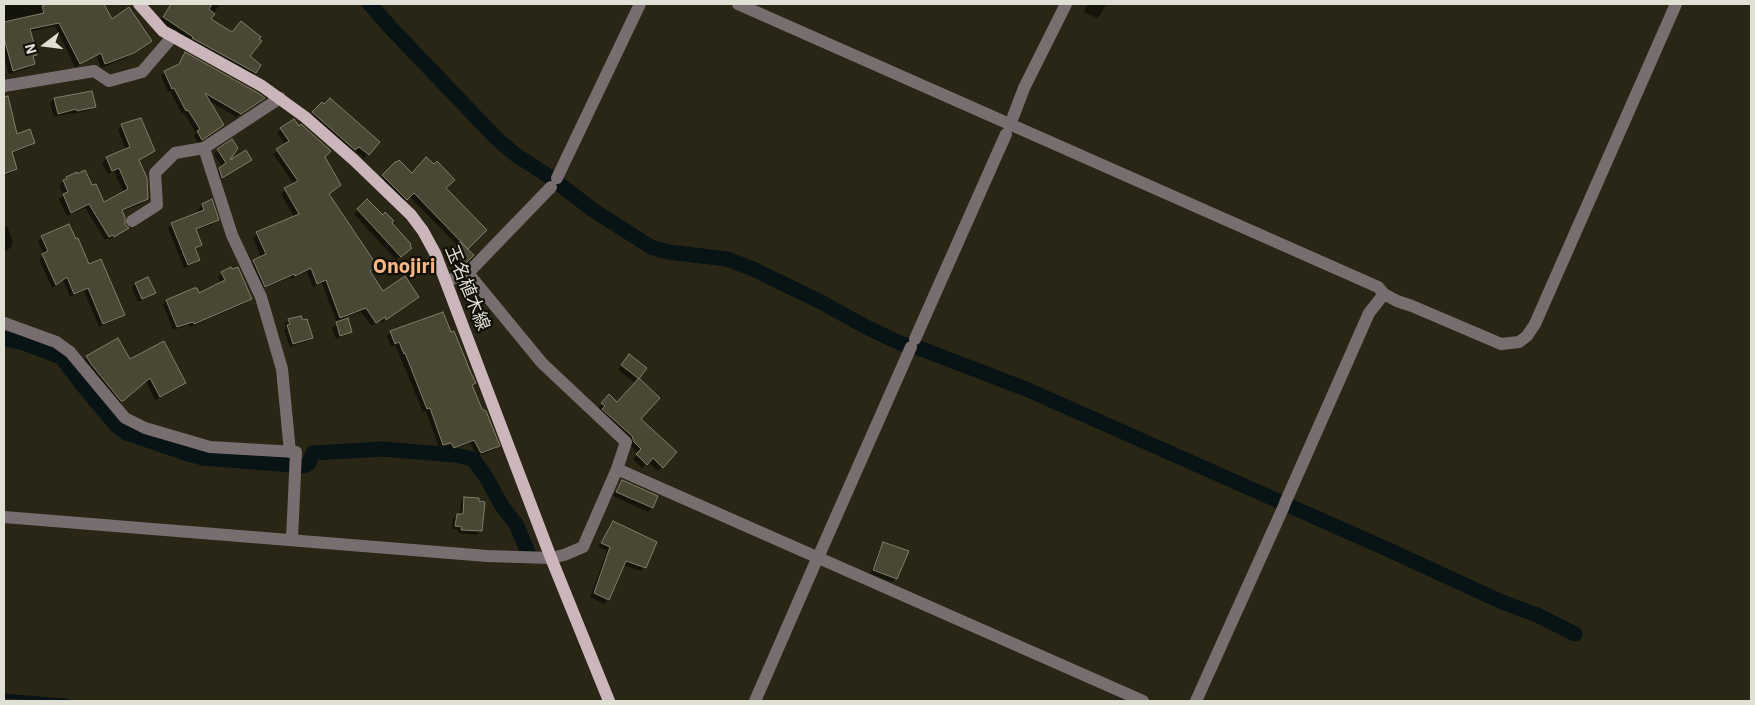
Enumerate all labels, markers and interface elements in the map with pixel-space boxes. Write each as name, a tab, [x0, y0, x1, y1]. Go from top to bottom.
north arrow	[20, 20, 70, 70]
text: N	[21, 42, 41, 56]
street label: 玉名植木線	[440, 242, 494, 334]
district label: Onojiri	[373, 255, 435, 279]

